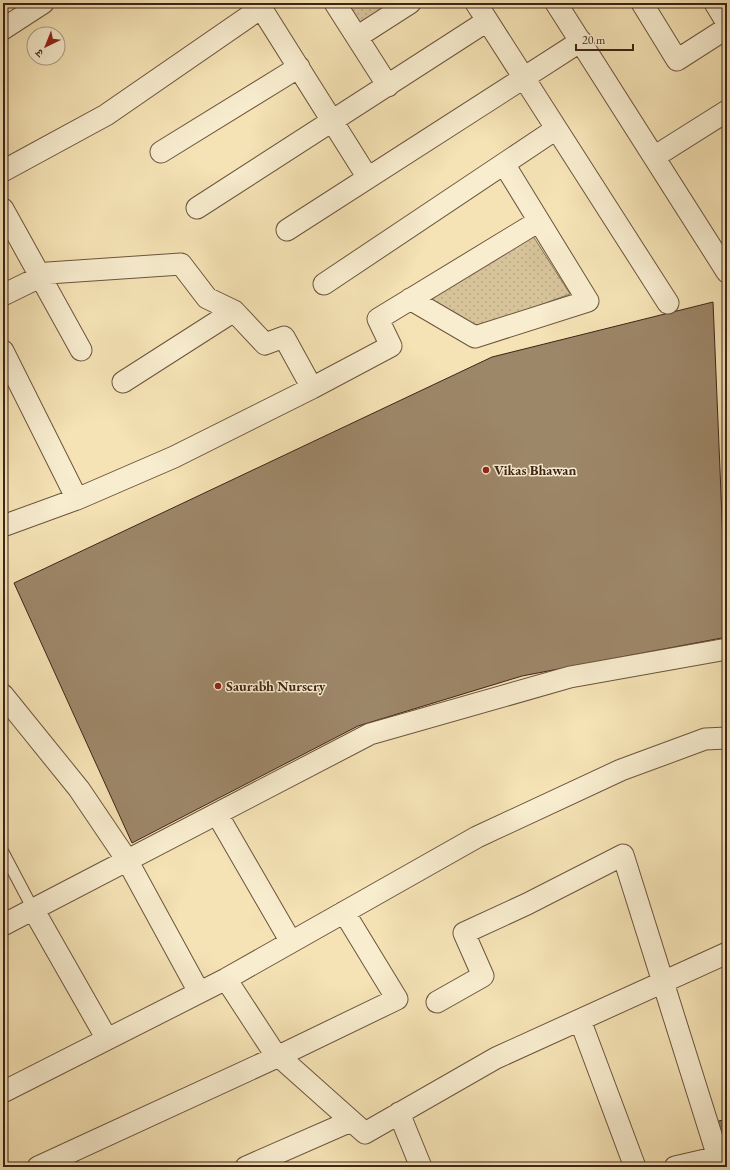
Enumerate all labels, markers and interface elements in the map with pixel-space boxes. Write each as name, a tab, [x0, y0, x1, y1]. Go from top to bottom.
north arrow	[26, 26, 66, 66]
scale bar	[576, 26, 633, 52]
text: 20 m	[582, 32, 606, 48]
text: उ	[31, 45, 47, 61]
place label: Vikas Bhawan	[494, 461, 576, 479]
marker: Vikas Bhawan	[481, 465, 491, 475]
place label: Saurabh Nursery	[226, 677, 326, 695]
marker: Saurabh Nursery	[213, 681, 223, 691]

